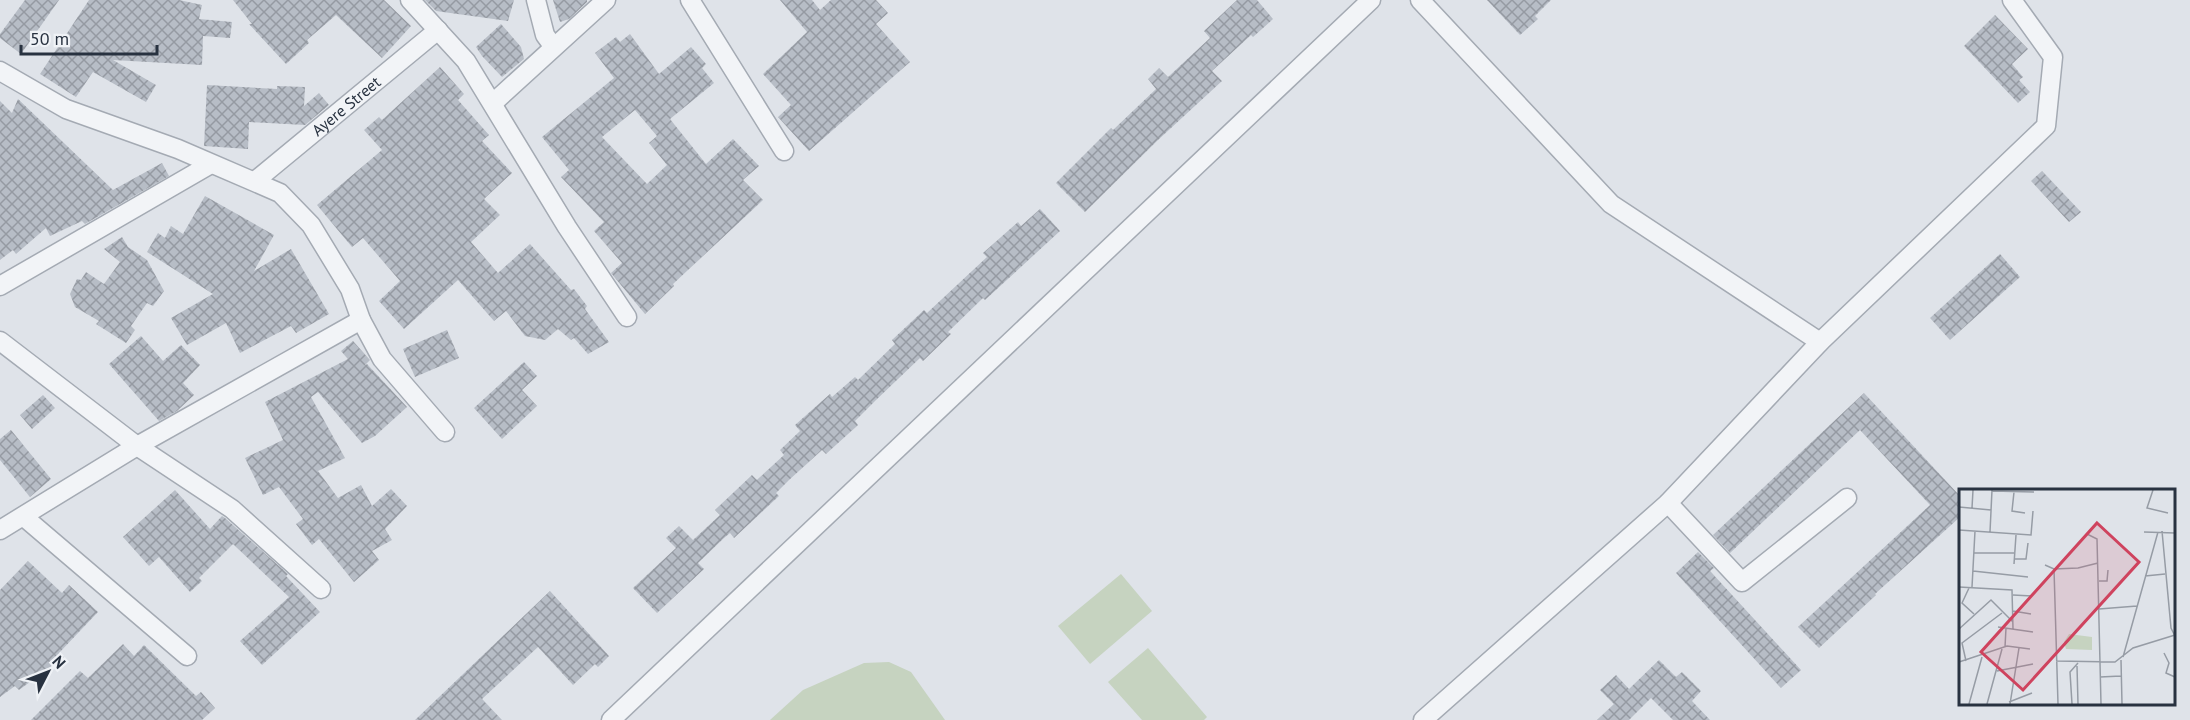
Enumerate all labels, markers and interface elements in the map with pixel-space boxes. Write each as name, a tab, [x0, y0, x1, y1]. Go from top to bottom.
scale bar	[21, 18, 158, 56]
text: 50 m	[30, 27, 69, 50]
street label: Ayere Street	[308, 71, 385, 140]
inset map	[1959, 489, 2175, 705]
north arrow	[18, 642, 78, 702]
text: N	[48, 651, 70, 673]

